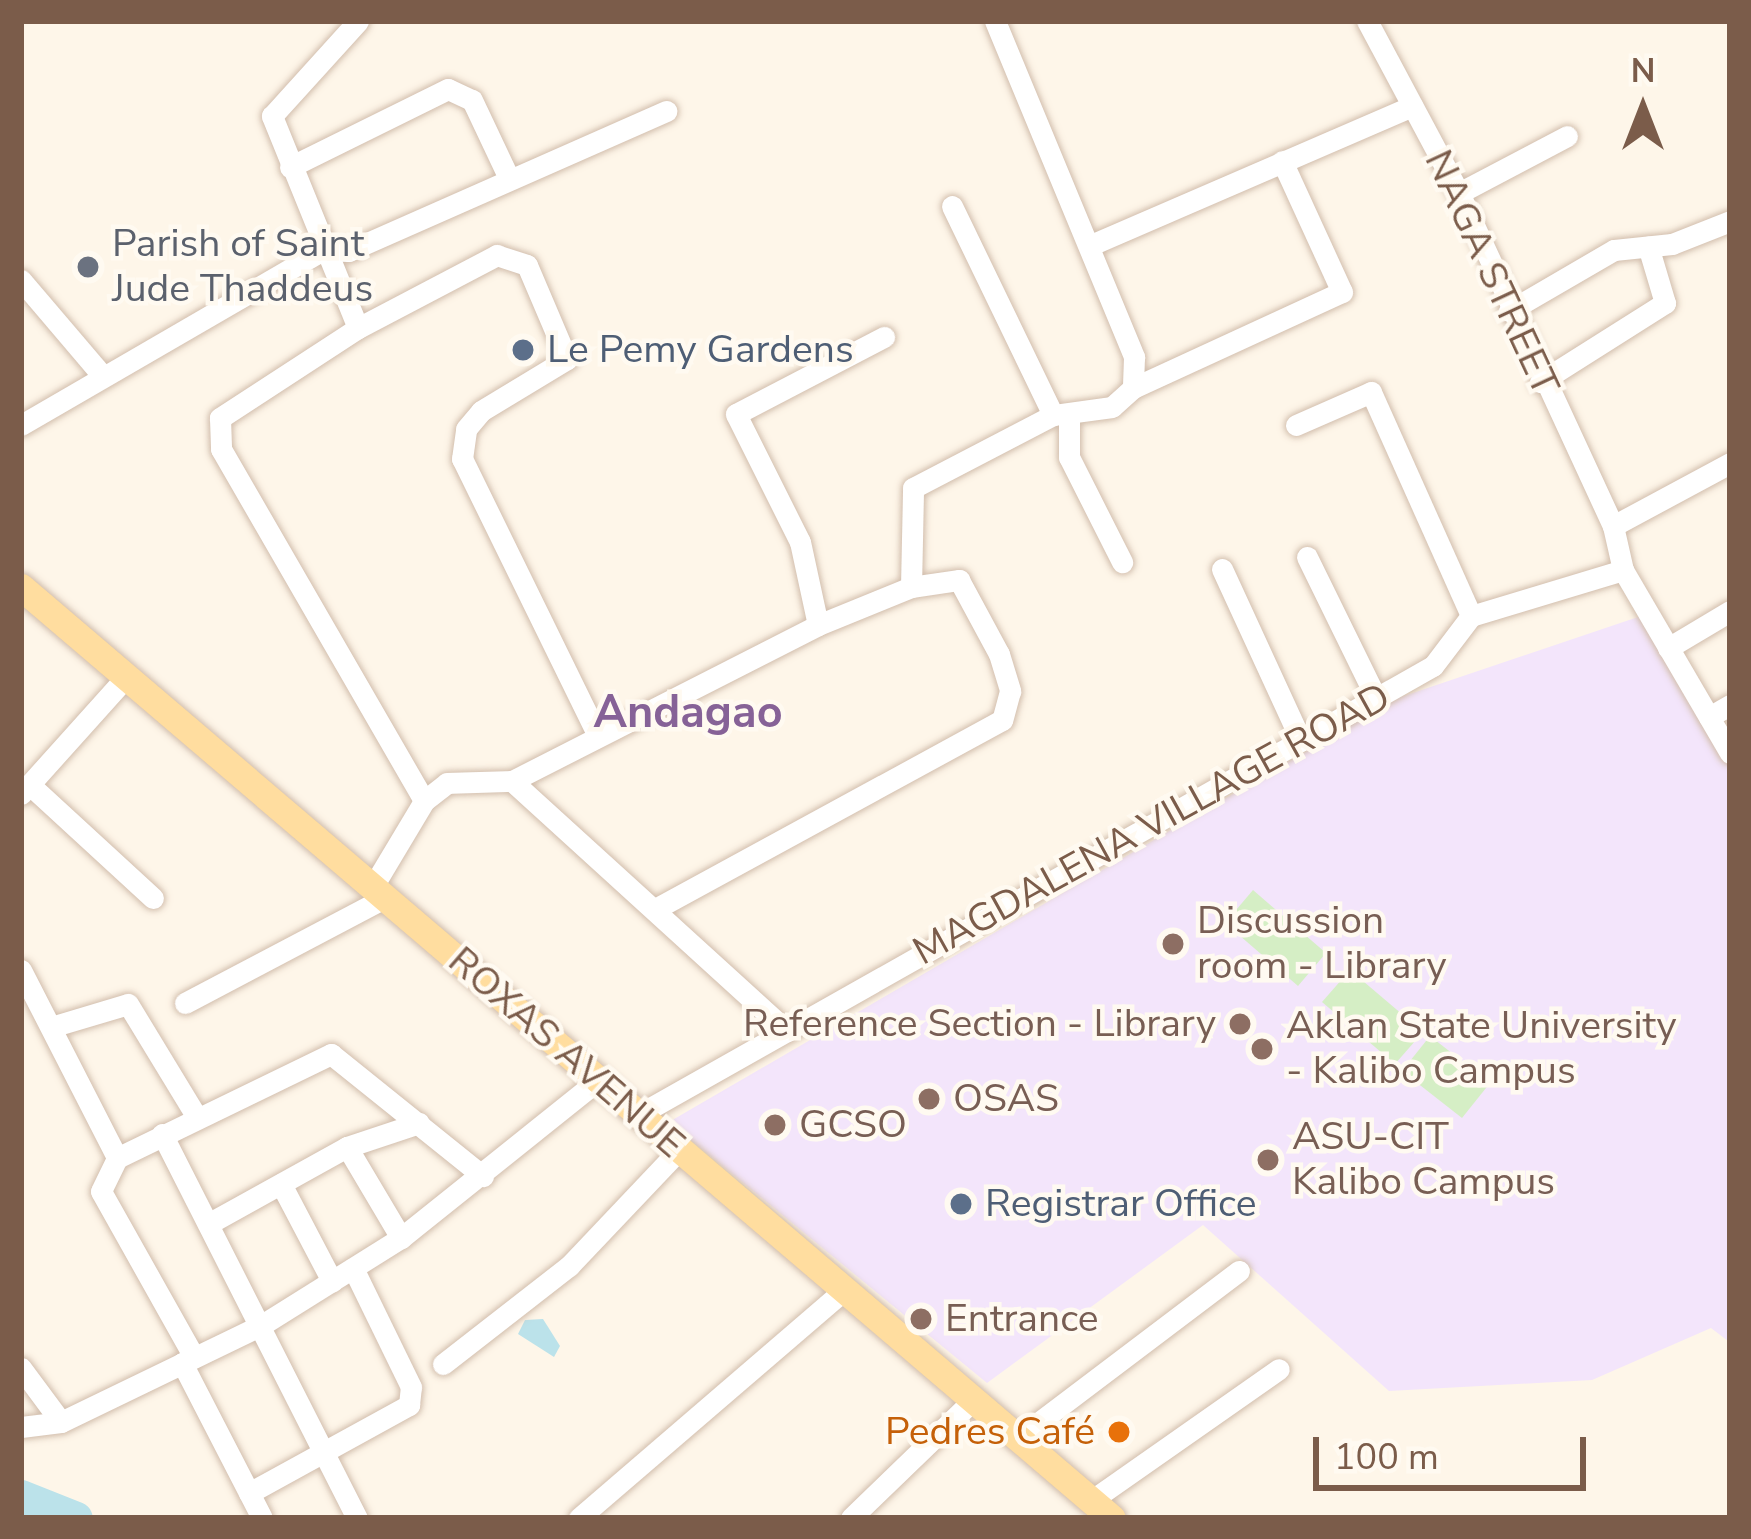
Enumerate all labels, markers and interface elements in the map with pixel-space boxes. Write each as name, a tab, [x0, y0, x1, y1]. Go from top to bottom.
north arrow	[1583, 48, 1703, 168]
text: N	[1631, 49, 1655, 94]
street label: NAGA STREET	[1414, 143, 1568, 403]
place label: Parish of Saint Jude Thaddeus	[112, 222, 373, 313]
marker: Parish of Saint Jude Thaddeus	[75, 254, 101, 280]
place label: Le Pemy Gardens	[547, 327, 854, 373]
marker: Le Pemy Gardens	[510, 337, 536, 363]
street label: MAGDALENA VILLAGE ROAD	[905, 674, 1399, 976]
district label: Andagao	[593, 686, 783, 740]
place label: Discussion room - Library	[1197, 899, 1447, 990]
marker: Discussion room - Library	[1160, 931, 1186, 957]
street label: ROXAS AVENUE	[438, 938, 694, 1168]
place label: Reference Section - Library	[743, 1001, 1216, 1047]
place label: Aklan State University - Kalibo Campus	[1286, 1004, 1676, 1095]
marker: Reference Section - Library	[1227, 1011, 1253, 1037]
marker: Aklan State University - Kalibo Campus	[1249, 1036, 1275, 1062]
place label: OSAS	[953, 1076, 1059, 1122]
marker: OSAS	[916, 1086, 942, 1112]
place label: GCSO	[799, 1102, 907, 1148]
marker: GCSO	[762, 1112, 788, 1138]
place label: ASU-CIT Kalibo Campus	[1292, 1115, 1555, 1206]
marker: ASU-CIT Kalibo Campus	[1255, 1147, 1281, 1173]
place label: Registrar Office	[985, 1181, 1256, 1227]
marker: Registrar Office	[948, 1191, 974, 1217]
place label: Entrance	[945, 1296, 1099, 1342]
marker: Entrance	[908, 1306, 934, 1332]
place label: Pedres Café	[885, 1409, 1095, 1455]
scale bar	[1319, 1413, 1592, 1487]
marker: Pedres Café	[1106, 1419, 1132, 1445]
text: 100 m	[1334, 1433, 1439, 1482]

